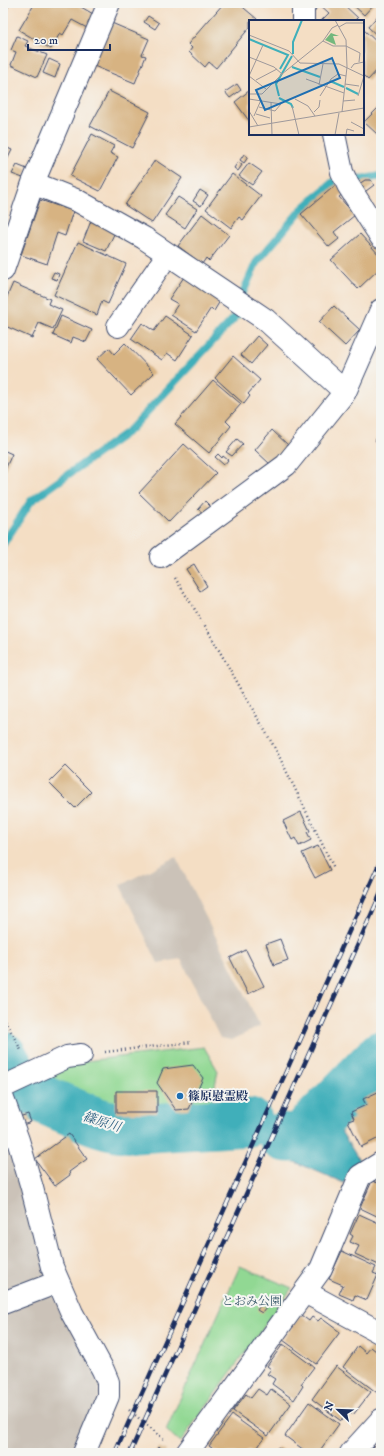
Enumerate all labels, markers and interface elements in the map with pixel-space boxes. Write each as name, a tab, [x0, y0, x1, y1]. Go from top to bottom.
inset map	[249, 20, 364, 135]
scale bar	[28, 26, 110, 52]
text: 20 m	[34, 33, 58, 48]
place label: 篠原慰霊殿	[188, 1089, 248, 1104]
marker: 篠原慰霊殿	[175, 1091, 185, 1101]
water label: 篠原川	[81, 1109, 125, 1136]
park label: とおみ公園	[222, 1294, 282, 1309]
north arrow	[318, 1390, 358, 1430]
text: N	[322, 1400, 338, 1413]

